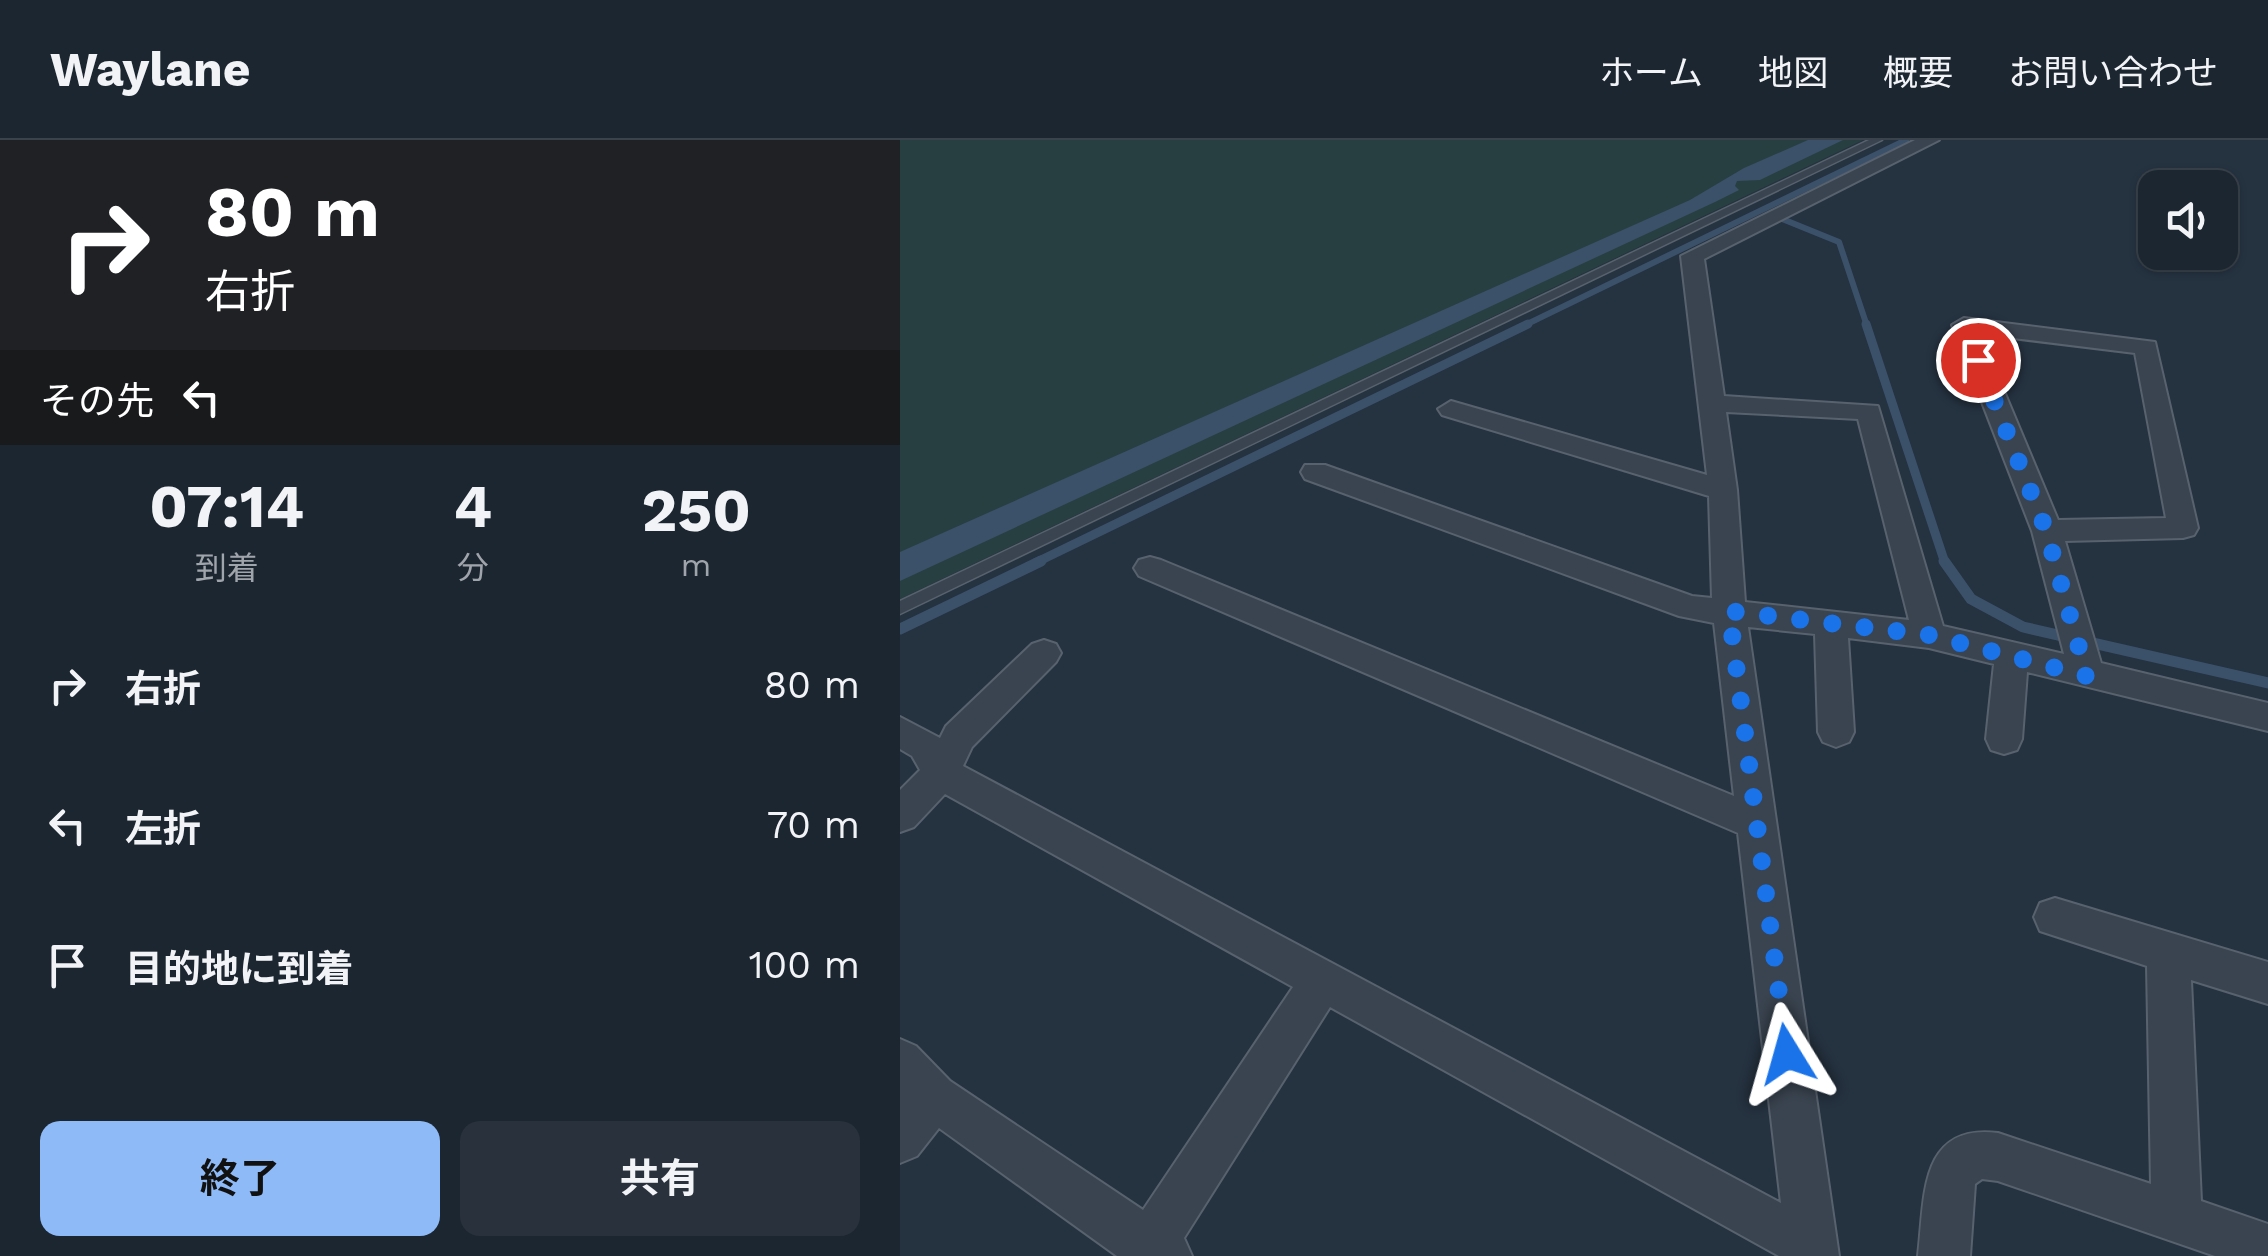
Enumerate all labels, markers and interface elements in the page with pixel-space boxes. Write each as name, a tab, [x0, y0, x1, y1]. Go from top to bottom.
text: Waylane	[50, 41, 251, 98]
text: ホーム	[1599, 52, 1703, 94]
text: 地図	[1758, 52, 1828, 94]
text: 概要	[1883, 52, 1953, 94]
text: お問い合わせ	[2008, 52, 2218, 94]
map controls	[2138, 170, 2238, 270]
button: sound	[2138, 170, 2238, 270]
text: 80 m	[205, 171, 380, 253]
icon: right	[40, 180, 170, 310]
text: 右折	[205, 265, 295, 318]
pin	[1936, 318, 2021, 403]
icon: arrive	[1951, 333, 2006, 388]
icon: left	[174, 370, 229, 425]
text: その先	[40, 379, 154, 423]
text: 07:14	[149, 471, 304, 542]
text: 4	[454, 471, 492, 542]
text: 250	[641, 475, 751, 546]
text: m	[681, 546, 711, 584]
text: 到着	[195, 549, 259, 587]
text: 分	[457, 549, 489, 587]
icon: right	[40, 658, 95, 713]
text: 80 m	[764, 663, 860, 707]
text: 右折	[125, 667, 201, 711]
icon: left	[40, 798, 95, 853]
text: 70 m	[767, 803, 860, 847]
text: 左折	[125, 807, 201, 851]
icon: arrive	[40, 938, 95, 993]
text: 100 m	[749, 943, 860, 987]
text: 目的地に到着	[125, 947, 353, 991]
position arrow	[1735, 1002, 1839, 1106]
button: 終了	[40, 1121, 440, 1236]
button: 共有	[460, 1121, 860, 1236]

